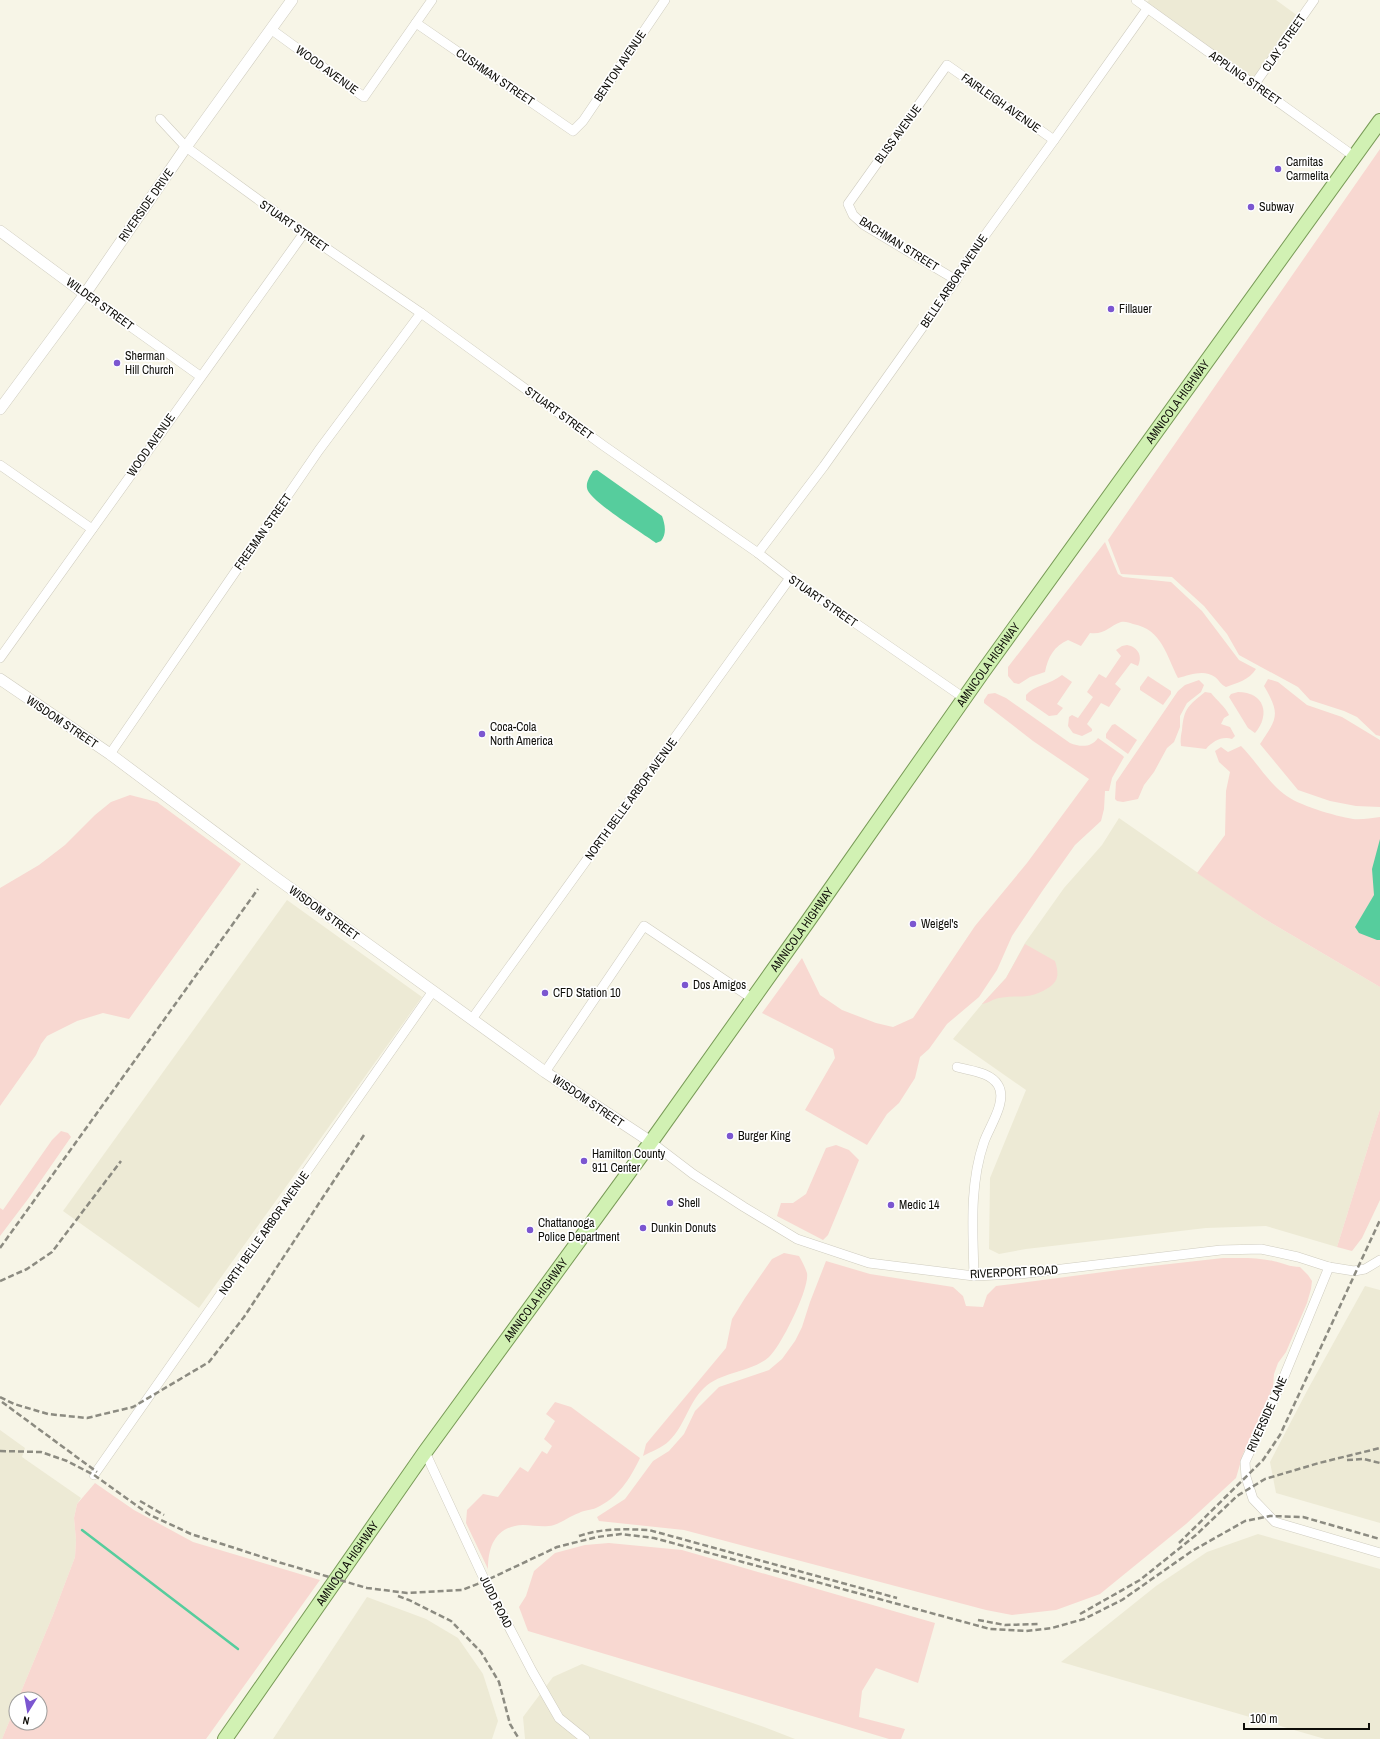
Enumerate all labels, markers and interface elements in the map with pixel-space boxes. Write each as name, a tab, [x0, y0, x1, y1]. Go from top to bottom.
street label: CLAY STREET	[1258, 11, 1310, 75]
street label: BENTON AVENUE	[590, 27, 650, 105]
street label: WOOD AVENUE	[293, 42, 361, 98]
street label: CUSHMAN STREET	[453, 45, 537, 109]
street label: APPLING STREET	[1205, 47, 1284, 109]
street label: FAIRLEIGH AVENUE	[958, 70, 1044, 136]
street label: BLISS AVENUE	[871, 101, 925, 167]
place label: Carnitas Carmelita	[1286, 154, 1329, 184]
marker: Carnitas Carmelita	[1273, 164, 1283, 174]
street label: RIVERSIDE DRIVE	[115, 165, 177, 245]
street label: STUART STREET	[256, 196, 332, 256]
place label: Subway	[1259, 199, 1294, 215]
marker: Subway	[1246, 202, 1256, 212]
street label: BACHMAN STREET	[856, 213, 942, 275]
street label: BELLE ARBOR AVENUE	[917, 231, 991, 331]
street label: WILDER STREET	[63, 274, 137, 334]
place label: Fillauer	[1119, 301, 1153, 317]
marker: Fillauer	[1106, 304, 1116, 314]
place label: Sherman Hill Church	[125, 348, 174, 378]
street label: AMNICOLA HIGHWAY	[1141, 356, 1214, 448]
marker: Sherman Hill Church	[112, 358, 122, 368]
street label: STUART STREET	[522, 383, 596, 443]
street label: WOOD AVENUE	[123, 410, 179, 480]
street label: FREEMAN STREET	[231, 491, 295, 573]
street label: STUART STREET	[785, 571, 861, 631]
street label: AMNICOLA HIGHWAY	[952, 619, 1024, 711]
street label: WISDOM STREET	[23, 692, 101, 752]
place label: Coca-Cola North America	[490, 719, 553, 749]
marker: Coca-Cola North America	[477, 729, 487, 739]
street label: NORTH BELLE ARBOR AVENUE	[581, 735, 681, 863]
street label: WISDOM STREET	[286, 882, 362, 944]
street label: AMNICOLA HIGHWAY	[766, 884, 837, 976]
place label: Weigel's	[921, 916, 958, 932]
marker: Weigel's	[908, 919, 918, 929]
place label: Dos Amigos	[693, 977, 746, 993]
marker: Dos Amigos	[680, 980, 690, 990]
place label: CFD Station 10	[553, 985, 621, 1001]
marker: CFD Station 10	[540, 988, 550, 998]
street label: WISDOM STREET	[549, 1071, 627, 1131]
place label: Burger King	[738, 1128, 791, 1144]
marker: Burger King	[725, 1131, 735, 1141]
place label: Hamilton County 911 Center	[592, 1146, 665, 1176]
marker: Hamilton County 911 Center	[579, 1156, 589, 1166]
street label: NORTH BELLE ARBOR AVENUE	[215, 1168, 313, 1298]
place label: Shell	[678, 1195, 700, 1211]
place label: Medic 14	[899, 1197, 940, 1213]
marker: Shell	[665, 1198, 675, 1208]
marker: Medic 14	[886, 1200, 896, 1210]
place label: Chattanooga Police Department	[538, 1215, 620, 1245]
place label: Dunkin Donuts	[651, 1220, 716, 1236]
marker: Dunkin Donuts	[638, 1223, 648, 1233]
marker: Chattanooga Police Department	[525, 1225, 535, 1235]
street label: AMNICOLA HIGHWAY	[499, 1255, 572, 1346]
street label: RIVERPORT ROAD	[970, 1262, 1058, 1282]
street label: RIVERSIDE LANE	[1243, 1374, 1291, 1454]
street label: AMNICOLA HIGHWAY	[312, 1518, 383, 1610]
street label: JUDD ROAD	[476, 1573, 516, 1631]
north arrow	[8, 1691, 48, 1731]
scale bar	[1244, 1705, 1369, 1731]
text: 100 m	[1250, 1711, 1277, 1727]
text: N	[22, 1713, 31, 1728]

